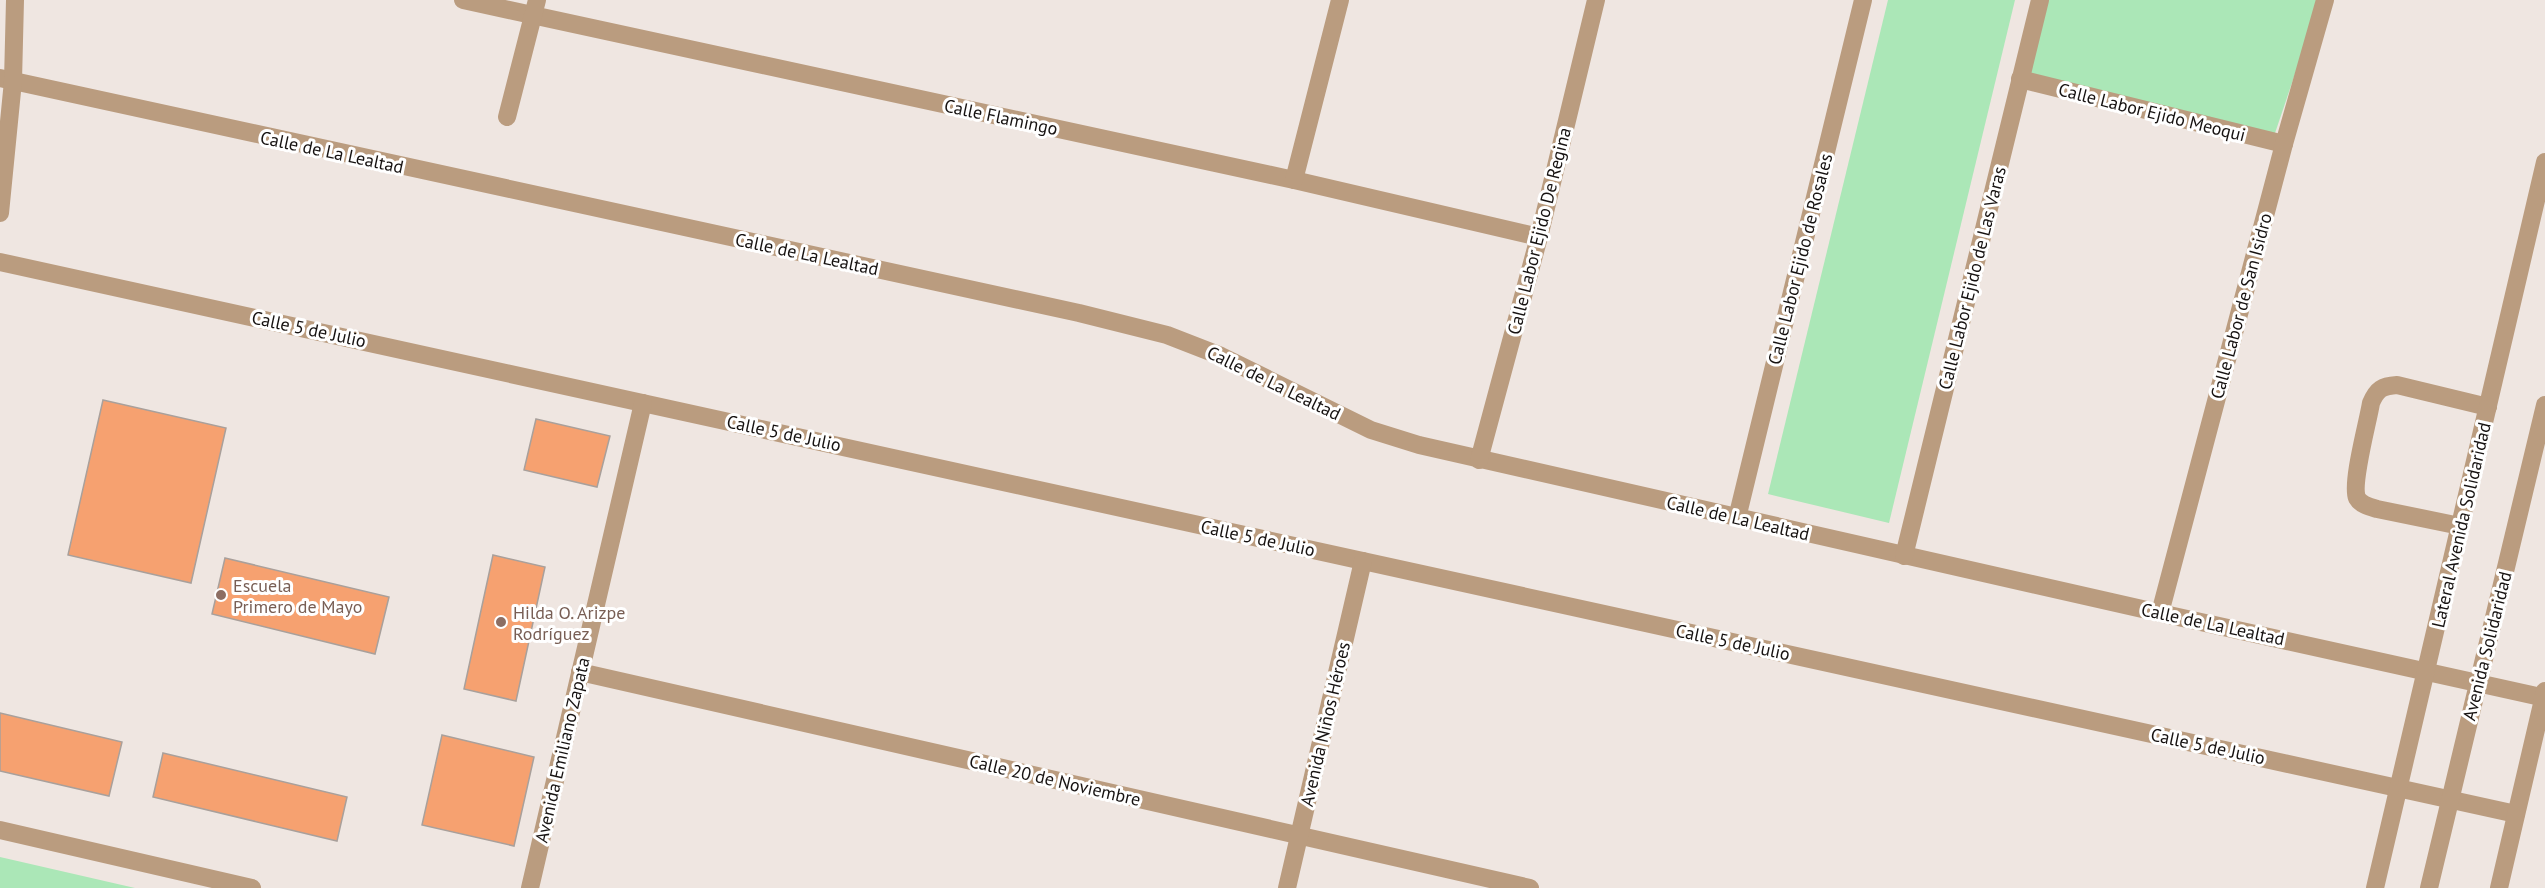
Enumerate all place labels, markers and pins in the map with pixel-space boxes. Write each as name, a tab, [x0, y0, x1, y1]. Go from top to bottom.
place label: Escuela Primero de Mayo	[233, 574, 362, 618]
marker: Escuela Primero de Mayo	[214, 588, 228, 602]
place label: Hilda O. Arizpe Rodríguez	[513, 601, 625, 645]
marker: Hilda O. Arizpe Rodríguez	[494, 615, 508, 629]

